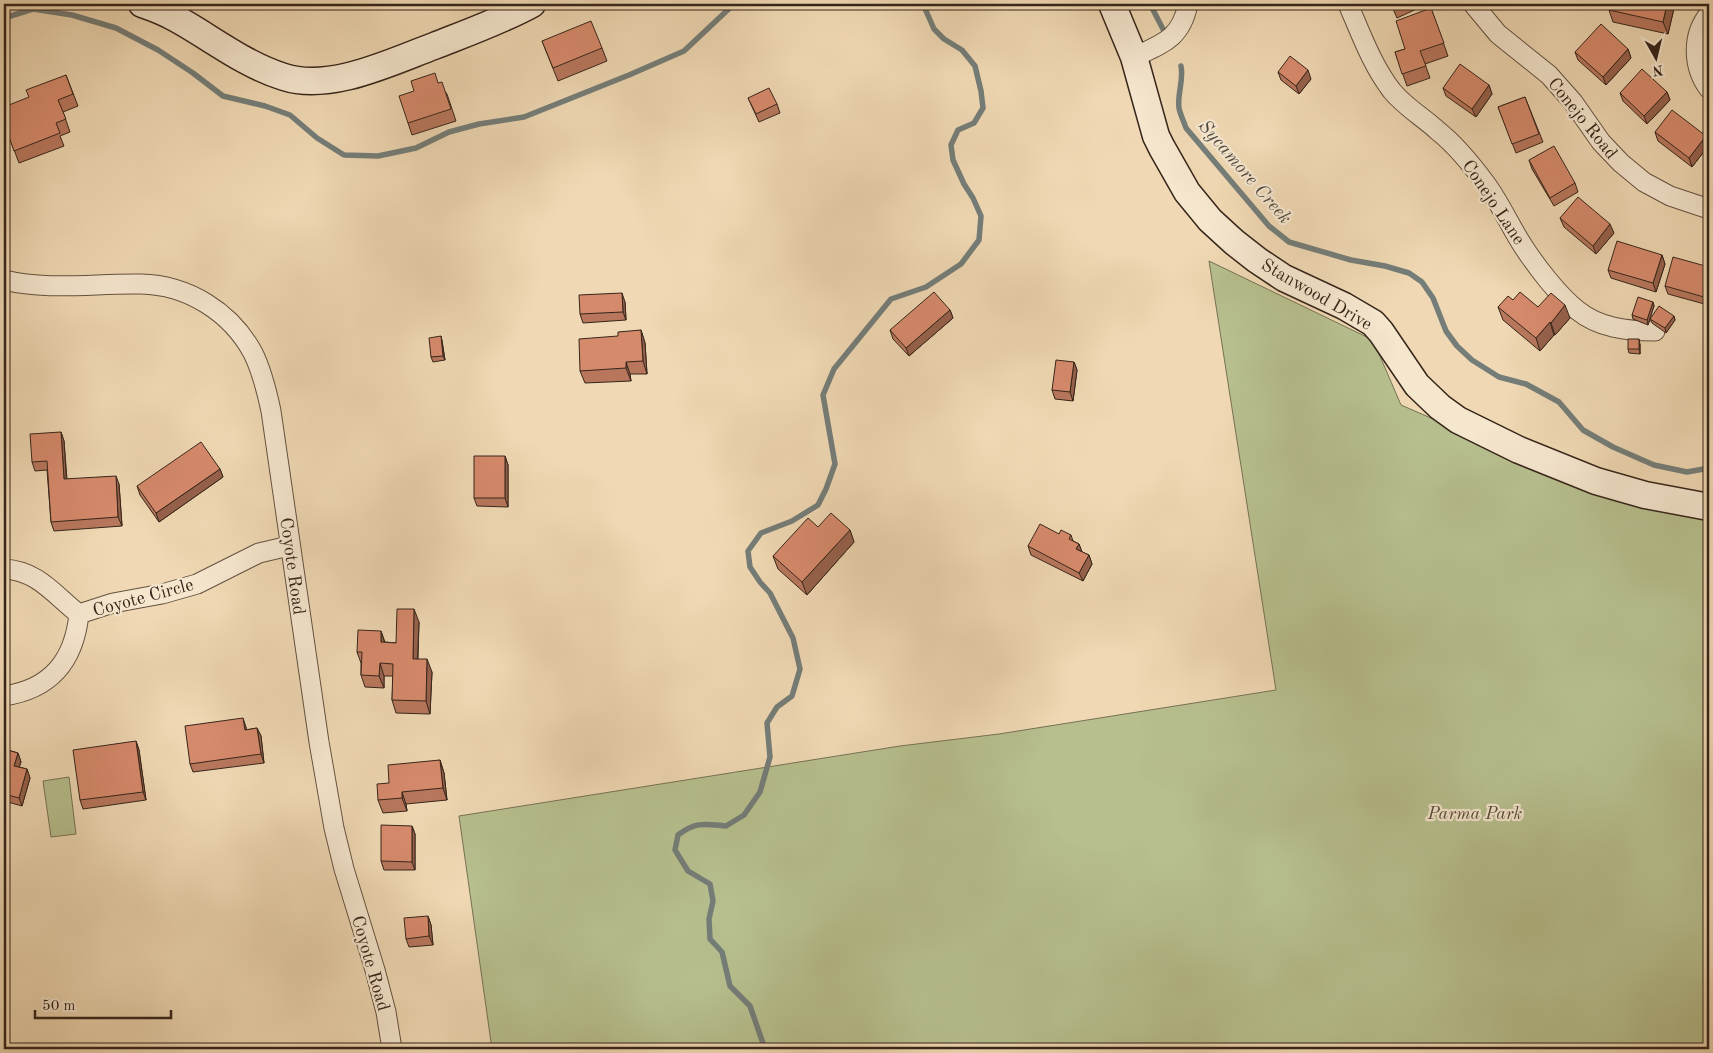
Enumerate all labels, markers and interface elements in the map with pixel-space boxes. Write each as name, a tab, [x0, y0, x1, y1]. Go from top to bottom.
north arrow	[1630, 32, 1680, 82]
text: N	[1651, 62, 1664, 78]
street label: Conejo Road	[1544, 75, 1620, 163]
water label: Sycamore Creek	[1194, 117, 1294, 228]
street label: Conejo Lane	[1458, 157, 1528, 248]
street label: Stanwood Drive	[1258, 256, 1375, 334]
street label: Coyote Road	[276, 516, 308, 616]
street label: Coyote Circle	[91, 576, 196, 620]
park label: Parma Park	[1427, 805, 1523, 823]
street label: Coyote Road	[348, 914, 392, 1013]
scale bar	[35, 988, 171, 1020]
text: 50 m	[42, 999, 76, 1014]

